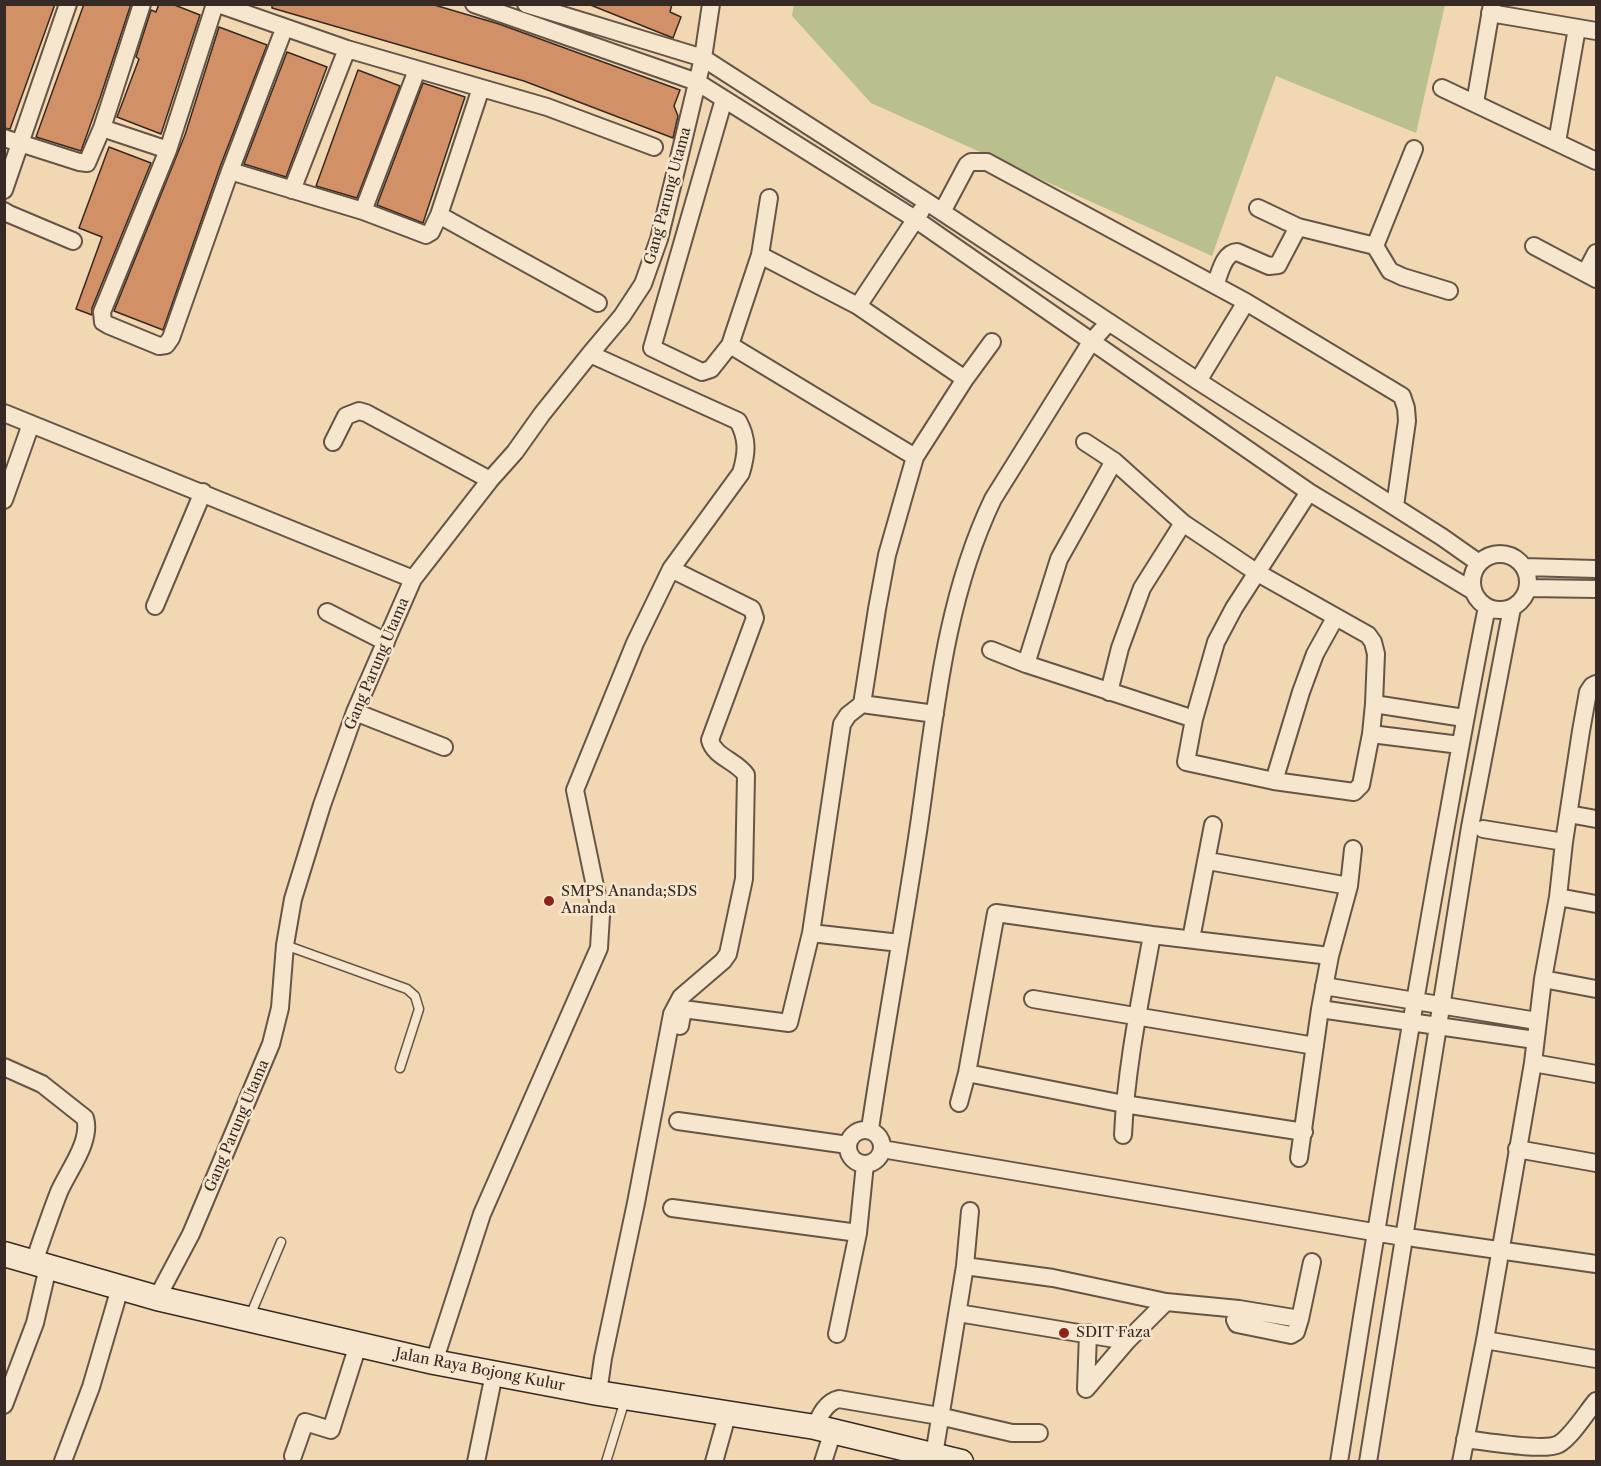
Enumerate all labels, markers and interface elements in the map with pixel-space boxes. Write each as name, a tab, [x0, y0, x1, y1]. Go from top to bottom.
street label: Gang Parung Utama	[641, 125, 695, 267]
street label: Gang Parung Utama	[341, 595, 413, 733]
place label: SMPS Ananda;SDS Ananda	[561, 883, 697, 918]
marker: SMPS Ananda;SDS Ananda	[542, 894, 556, 908]
street label: Gang Parung Utama	[201, 1057, 273, 1195]
place label: SDIT Faza	[1076, 1324, 1151, 1342]
marker: SDIT Faza	[1057, 1326, 1071, 1340]
street label: Jalan Raya Bojong Kulur	[394, 1345, 566, 1395]

